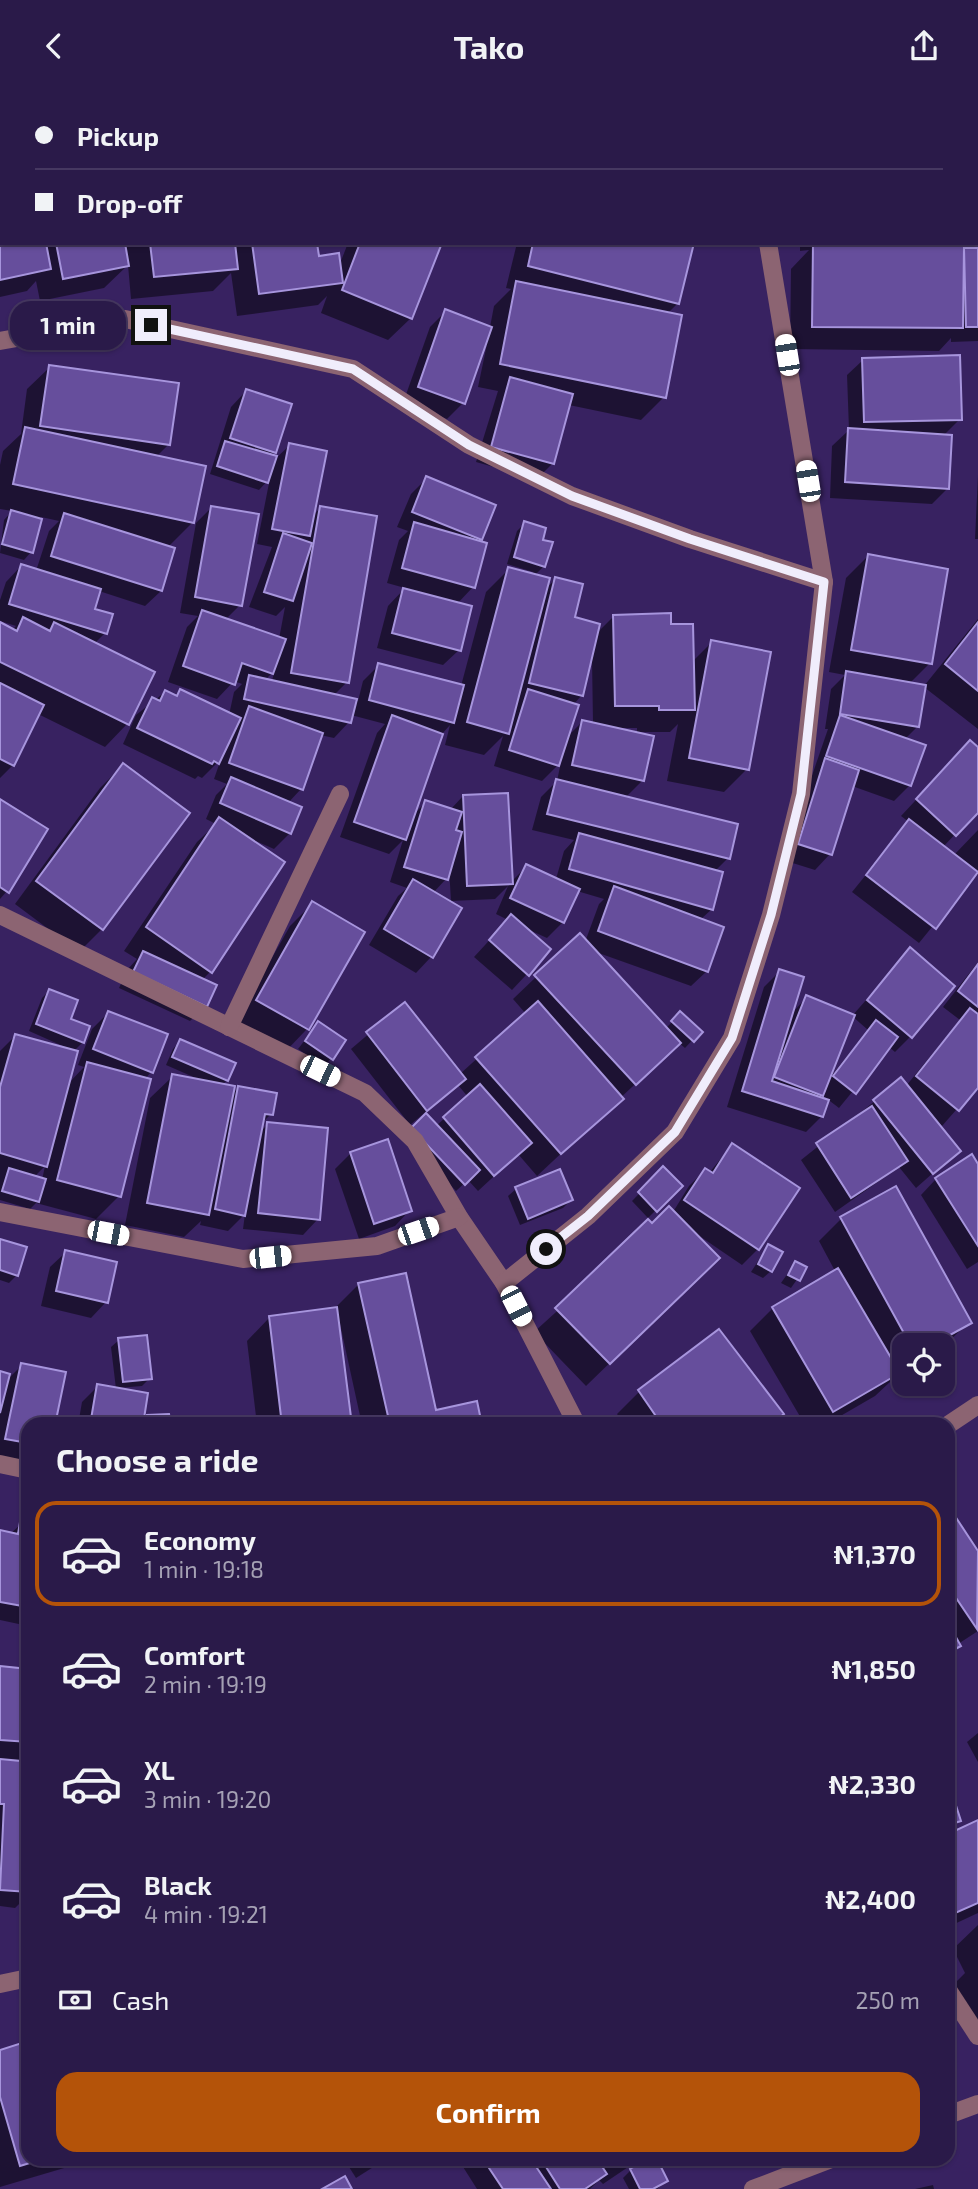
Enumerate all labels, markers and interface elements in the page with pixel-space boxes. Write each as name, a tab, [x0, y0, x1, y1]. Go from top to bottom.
icon: back	[35, 27, 73, 65]
text: Tako	[454, 27, 524, 65]
icon: share	[905, 27, 943, 65]
text: Pickup	[77, 120, 159, 151]
text: Drop-off	[77, 187, 182, 218]
callout: 1 min	[11, 301, 127, 349]
route end	[135, 309, 167, 341]
text: 1 min	[40, 311, 96, 339]
car	[774, 333, 801, 377]
car	[795, 459, 822, 503]
car	[297, 1052, 344, 1090]
car	[395, 1214, 442, 1248]
car	[86, 1219, 131, 1247]
route start	[530, 1233, 562, 1265]
car	[249, 1244, 292, 1270]
car	[498, 1283, 535, 1329]
map controls	[892, 1333, 955, 1396]
button: locate	[892, 1333, 955, 1396]
text: Choose a ride	[56, 1440, 259, 1478]
icon: car	[60, 1522, 123, 1585]
text: Economy	[144, 1524, 256, 1555]
text: ₦1,370	[834, 1538, 916, 1569]
text: 1 min · 19:18	[144, 1555, 264, 1583]
icon: car	[60, 1637, 123, 1700]
text: Comfort	[144, 1639, 245, 1670]
text: ₦1,850	[831, 1653, 916, 1684]
text: 2 min · 19:19	[144, 1670, 267, 1698]
icon: car	[60, 1752, 123, 1815]
text: XL	[144, 1754, 175, 1785]
text: ₦2,330	[829, 1768, 916, 1799]
text: 3 min · 19:20	[144, 1785, 271, 1813]
icon: car	[60, 1867, 123, 1930]
text: Black	[144, 1869, 212, 1900]
text: ₦2,400	[825, 1883, 916, 1914]
text: 4 min · 19:21	[144, 1900, 268, 1928]
icon: cash	[56, 1981, 94, 2019]
text: Cash	[112, 1984, 169, 2015]
text: 250 m	[856, 1986, 920, 2014]
button: Confirm	[56, 2072, 920, 2152]

